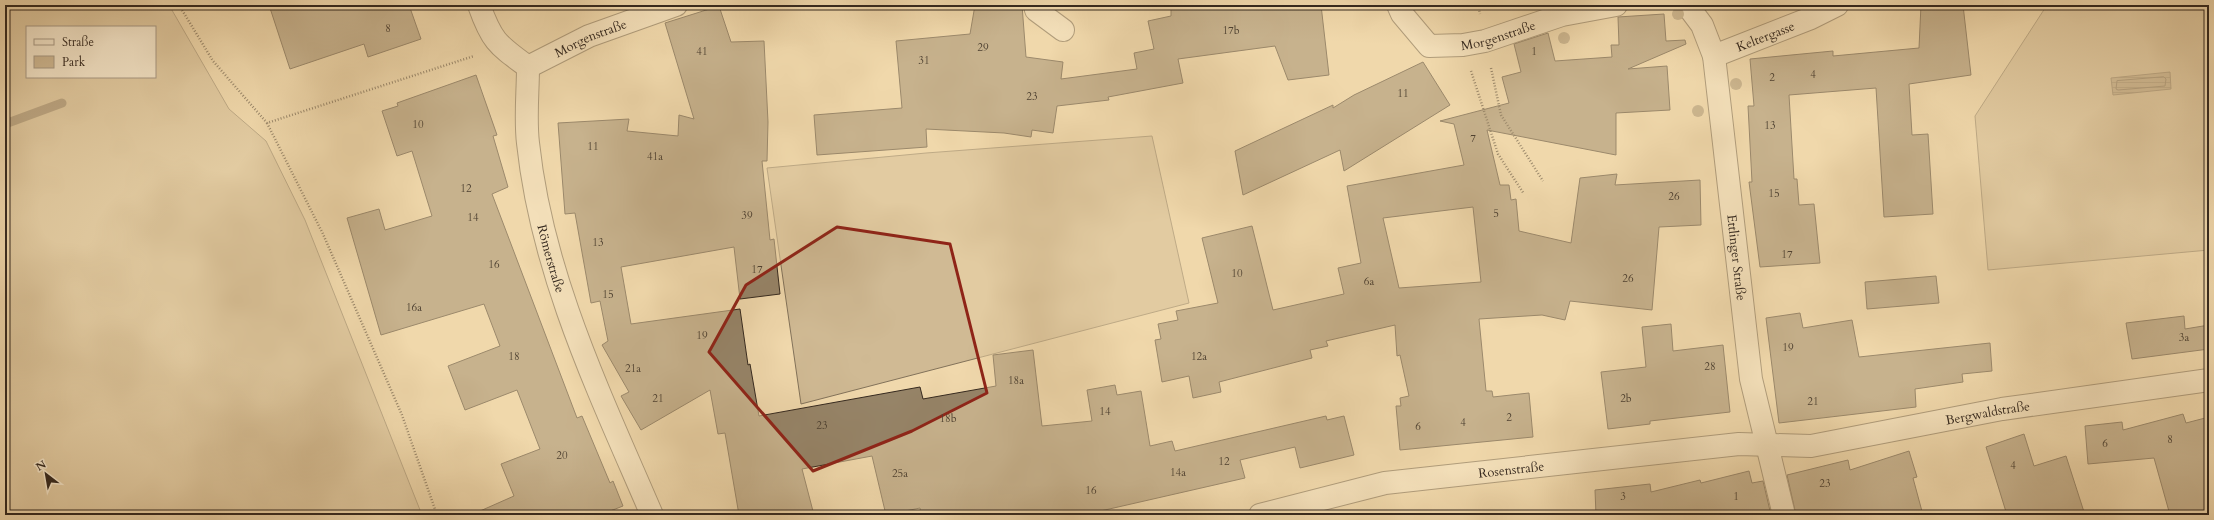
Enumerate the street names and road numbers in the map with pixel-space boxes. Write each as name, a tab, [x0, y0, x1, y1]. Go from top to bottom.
street label: Morgenstraße	[552, 15, 629, 62]
street label: Morgenstraße	[1459, 17, 1538, 55]
street label: Keltergasse	[1734, 17, 1797, 56]
street label: Ettlinger Straße	[1722, 213, 1750, 302]
street label: Römerstraße	[532, 223, 569, 295]
street label: Bergwaldstraße	[1944, 397, 2031, 430]
street label: Rosenstraße	[1477, 458, 1545, 483]

